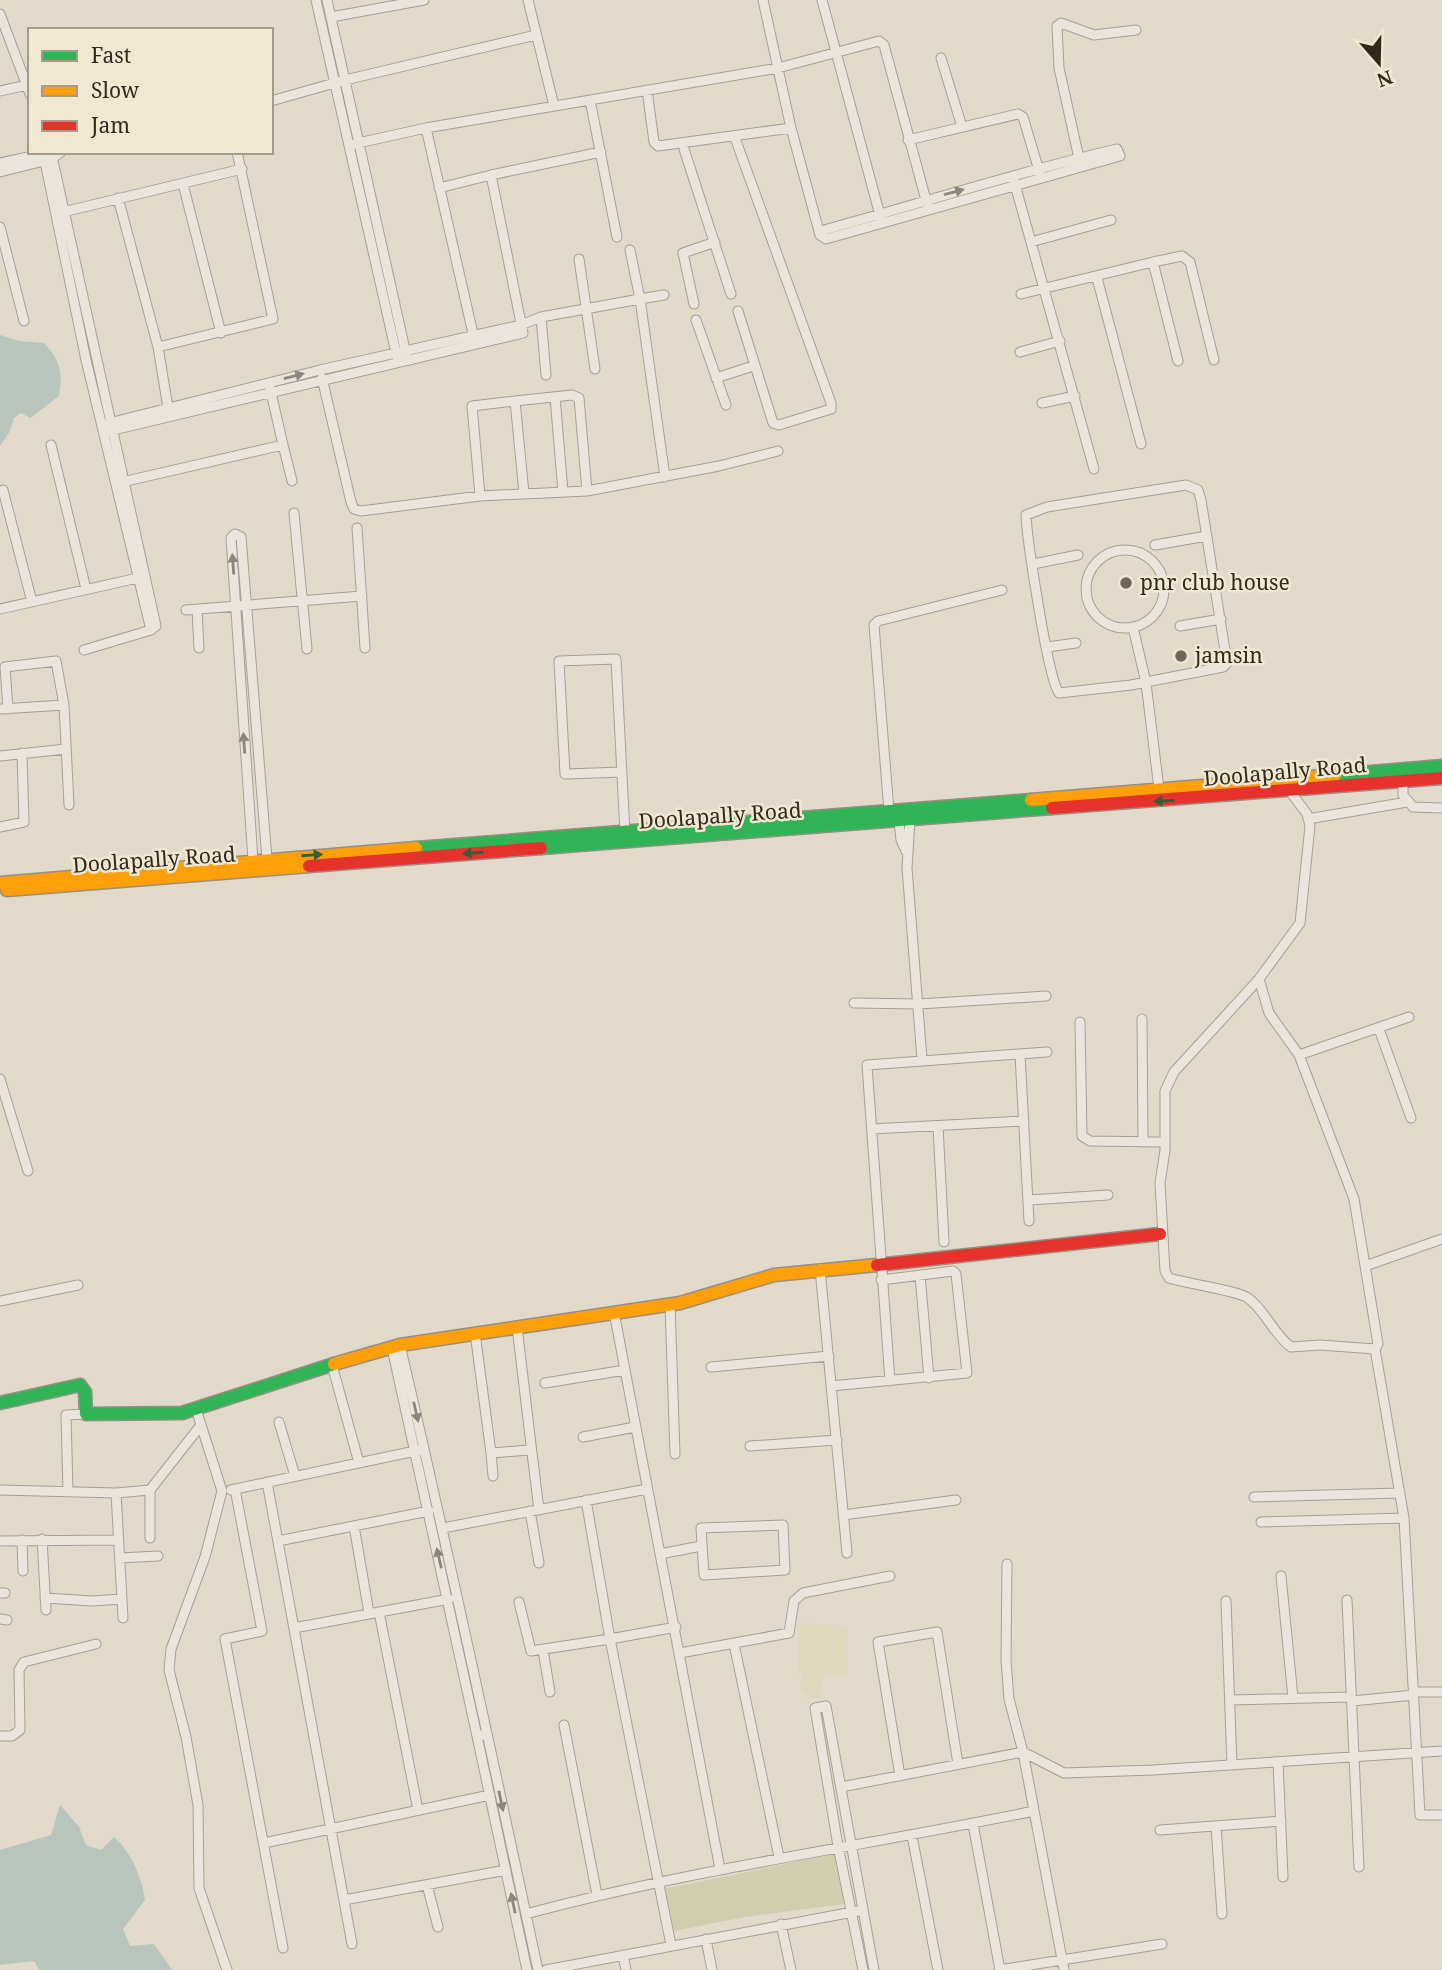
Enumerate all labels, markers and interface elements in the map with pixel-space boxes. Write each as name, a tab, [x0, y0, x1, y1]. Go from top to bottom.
legend	[28, 28, 273, 154]
north arrow	[1344, 28, 1414, 98]
text: Fast	[91, 41, 131, 69]
text: N	[1373, 64, 1396, 94]
text: Slow	[91, 76, 140, 104]
text: Jam	[90, 111, 130, 139]
one-way arrow	[943, 186, 965, 197]
one-way arrow	[284, 370, 306, 381]
one-way arrow	[227, 553, 238, 575]
place label: pnr club house	[1140, 568, 1290, 596]
marker: pnr club house	[1118, 575, 1134, 591]
place label: jamsin	[1194, 641, 1263, 669]
marker: jamsin	[1173, 648, 1189, 664]
one-way arrow	[238, 732, 249, 754]
street label: Doolapally Road	[1202, 750, 1368, 792]
street label: Doolapally Road	[637, 795, 803, 835]
one-way arrow	[1153, 796, 1175, 807]
street label: Doolapally Road	[71, 839, 237, 879]
one-way arrow	[462, 848, 484, 859]
one-way arrow	[301, 849, 323, 860]
one-way arrow	[411, 1401, 422, 1423]
one-way arrow	[434, 1547, 445, 1569]
one-way arrow	[496, 1790, 507, 1812]
one-way arrow	[508, 1892, 519, 1914]

